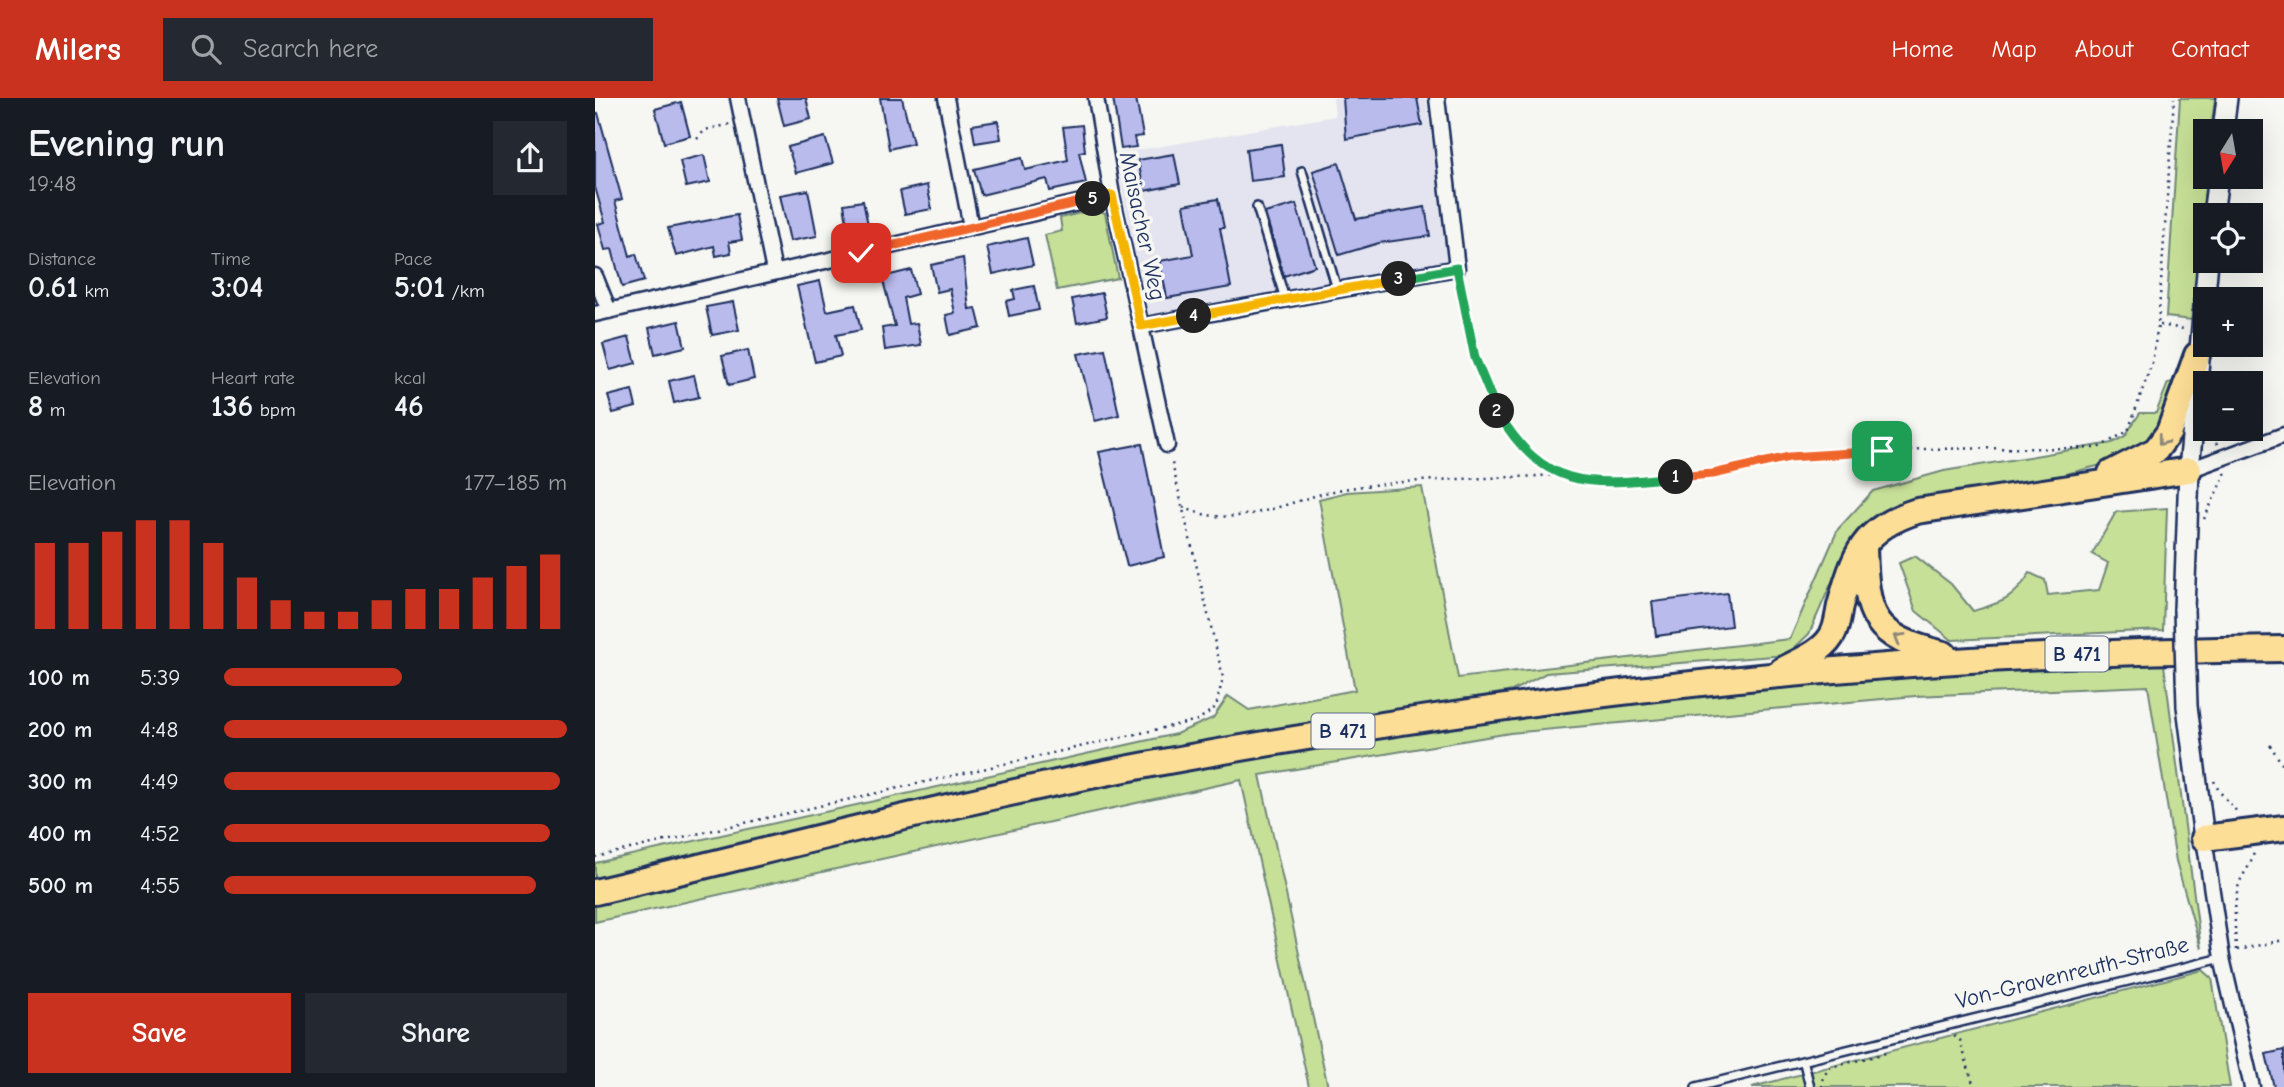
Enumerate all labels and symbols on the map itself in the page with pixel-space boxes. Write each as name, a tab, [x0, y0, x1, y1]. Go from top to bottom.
north arrow	[2193, 119, 2263, 189]
street label: Maisacher Weg	[1114, 149, 1171, 303]
pin: 5	[1075, 182, 1111, 217]
pin	[831, 223, 891, 283]
pin: 3	[1381, 262, 1417, 296]
pin: 4	[1177, 298, 1211, 333]
pin: 2	[1479, 394, 1515, 428]
pin	[1852, 421, 1912, 481]
one-way arrow	[2158, 433, 2170, 445]
pin: 1	[1659, 460, 1693, 494]
one-way arrow	[1894, 633, 1907, 646]
road number: B 471	[2045, 636, 2109, 672]
road number: B 471	[1311, 714, 1375, 748]
street label: Von-Gravenreuth-Straße	[1953, 930, 2191, 1015]

